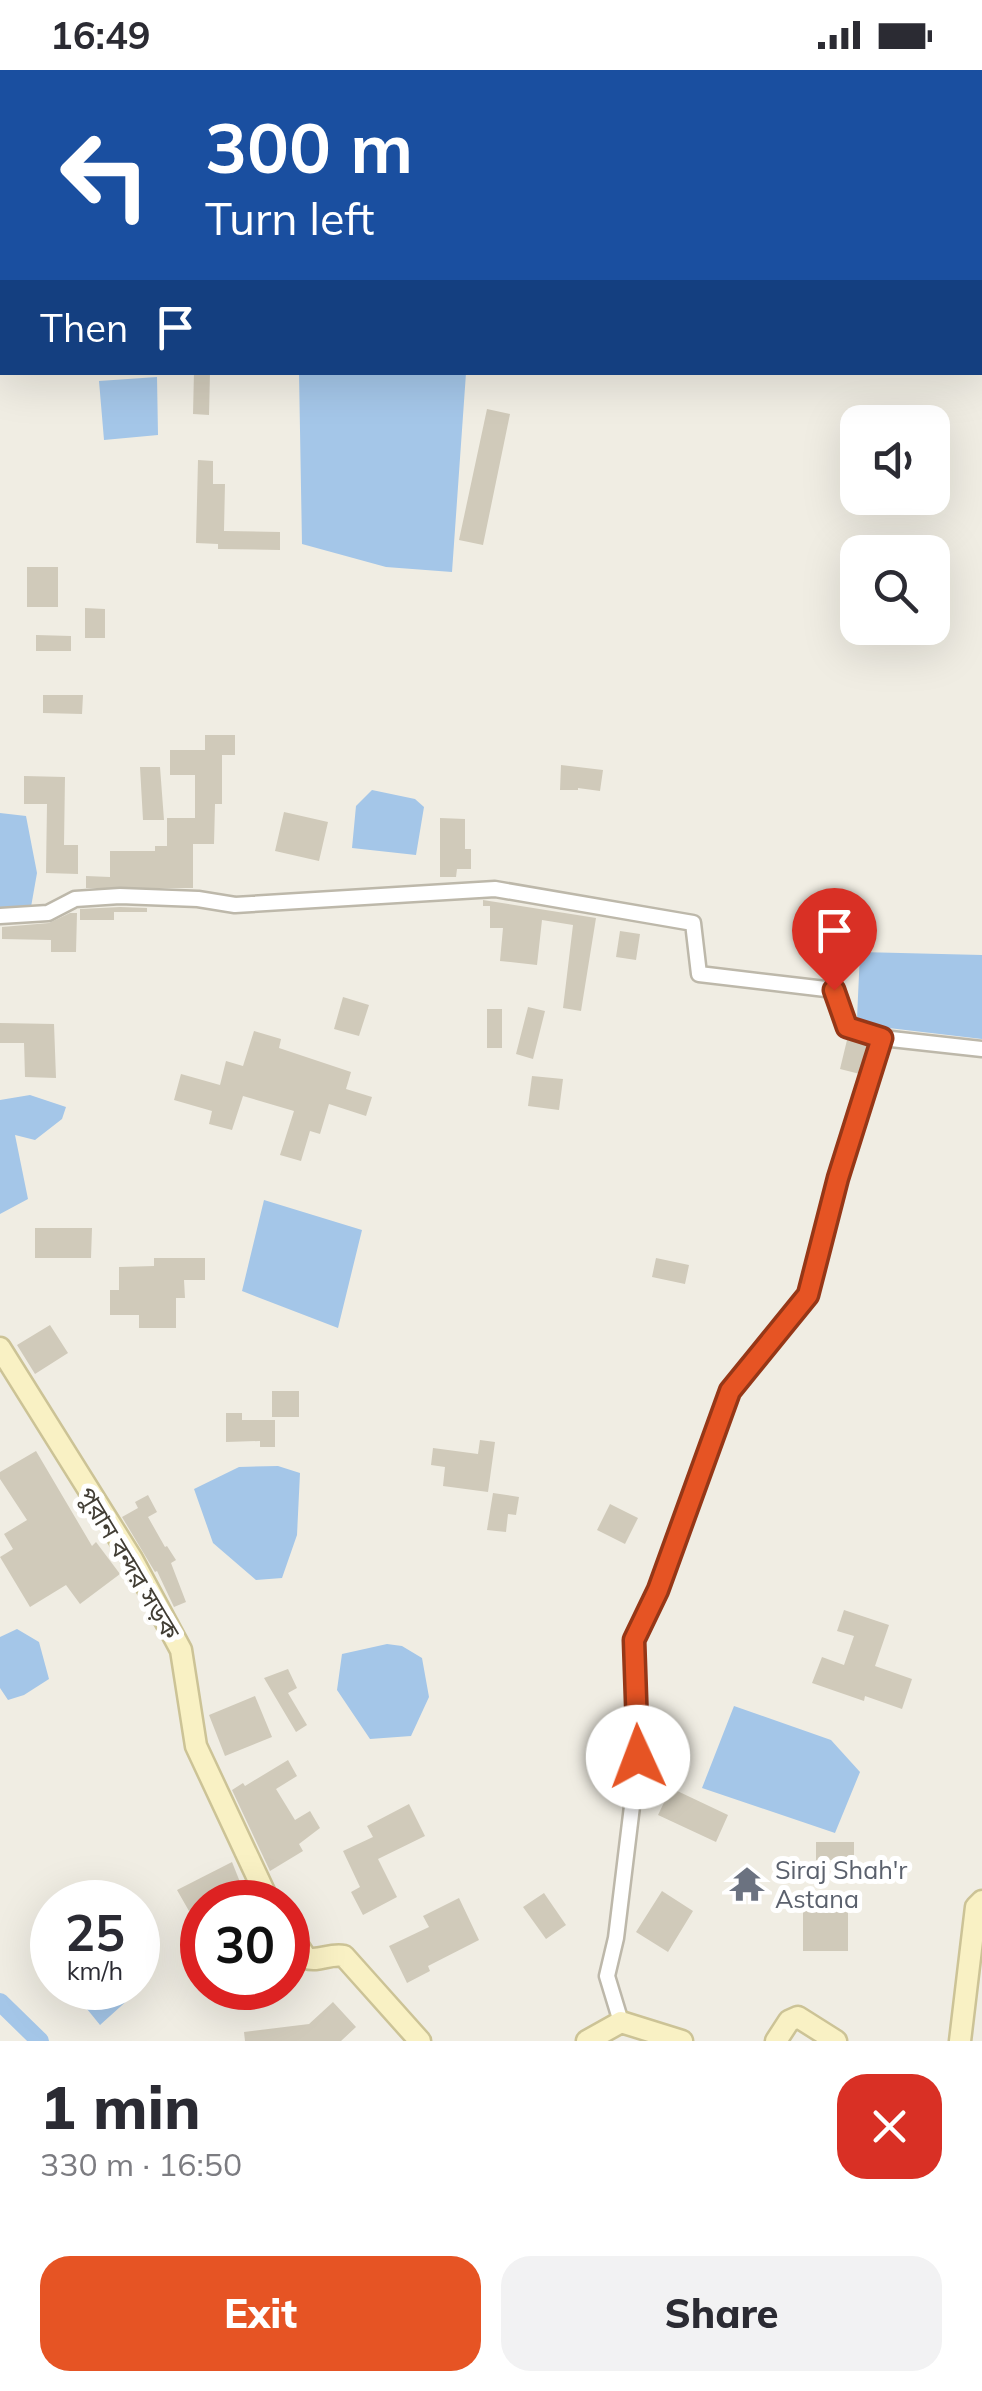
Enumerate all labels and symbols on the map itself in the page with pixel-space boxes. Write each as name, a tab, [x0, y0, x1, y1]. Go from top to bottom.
pin	[792, 888, 877, 991]
street label: পুরান বন্দর সড়ক	[72, 1481, 187, 1645]
position arrow	[586, 1705, 690, 1809]
place label: Siraj Shah'r Astana	[775, 1854, 907, 1914]
temple icon: Siraj Shah'r Astana	[728, 1865, 766, 1903]
speed limit sign: 30	[180, 1880, 310, 2010]

